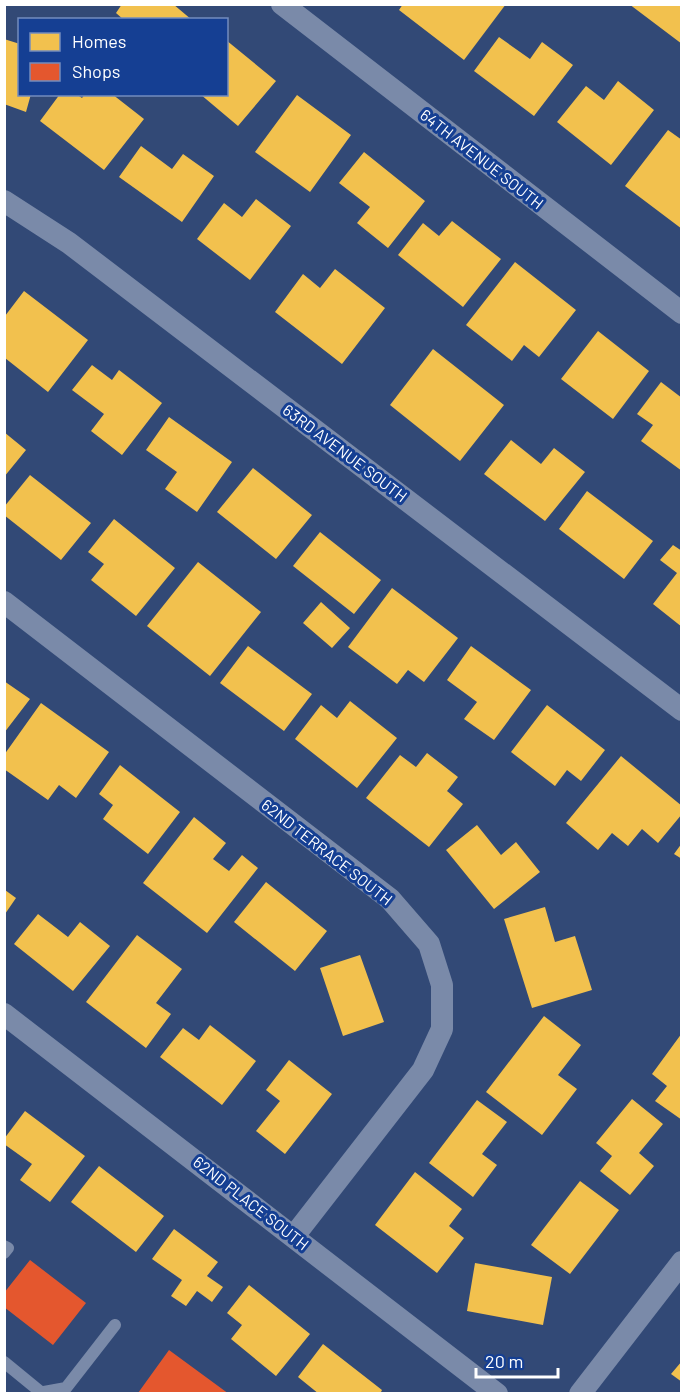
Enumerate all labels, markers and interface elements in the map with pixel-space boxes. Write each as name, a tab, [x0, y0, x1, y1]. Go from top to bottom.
legend	[18, 18, 228, 96]
text: Homes	[72, 30, 126, 52]
text: Shops	[72, 60, 121, 82]
street label: 64TH AVENUE SOUTH	[417, 105, 548, 213]
street label: 63RD AVENUE SOUTH	[279, 400, 411, 505]
street label: 62ND TERRACE SOUTH	[258, 795, 397, 909]
street label: 62ND PLACE SOUTH	[190, 1152, 313, 1254]
scale bar	[476, 1341, 558, 1379]
text: 20 m	[485, 1350, 523, 1372]

